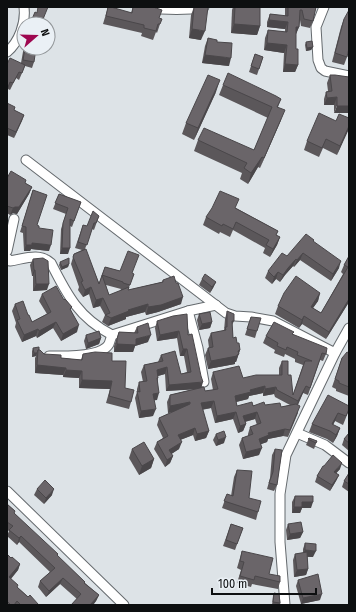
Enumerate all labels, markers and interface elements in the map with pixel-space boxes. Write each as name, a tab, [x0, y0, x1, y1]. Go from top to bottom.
north arrow	[16, 16, 56, 56]
text: N	[38, 27, 52, 38]
scale bar	[212, 570, 316, 596]
text: 100 m	[218, 577, 247, 591]

